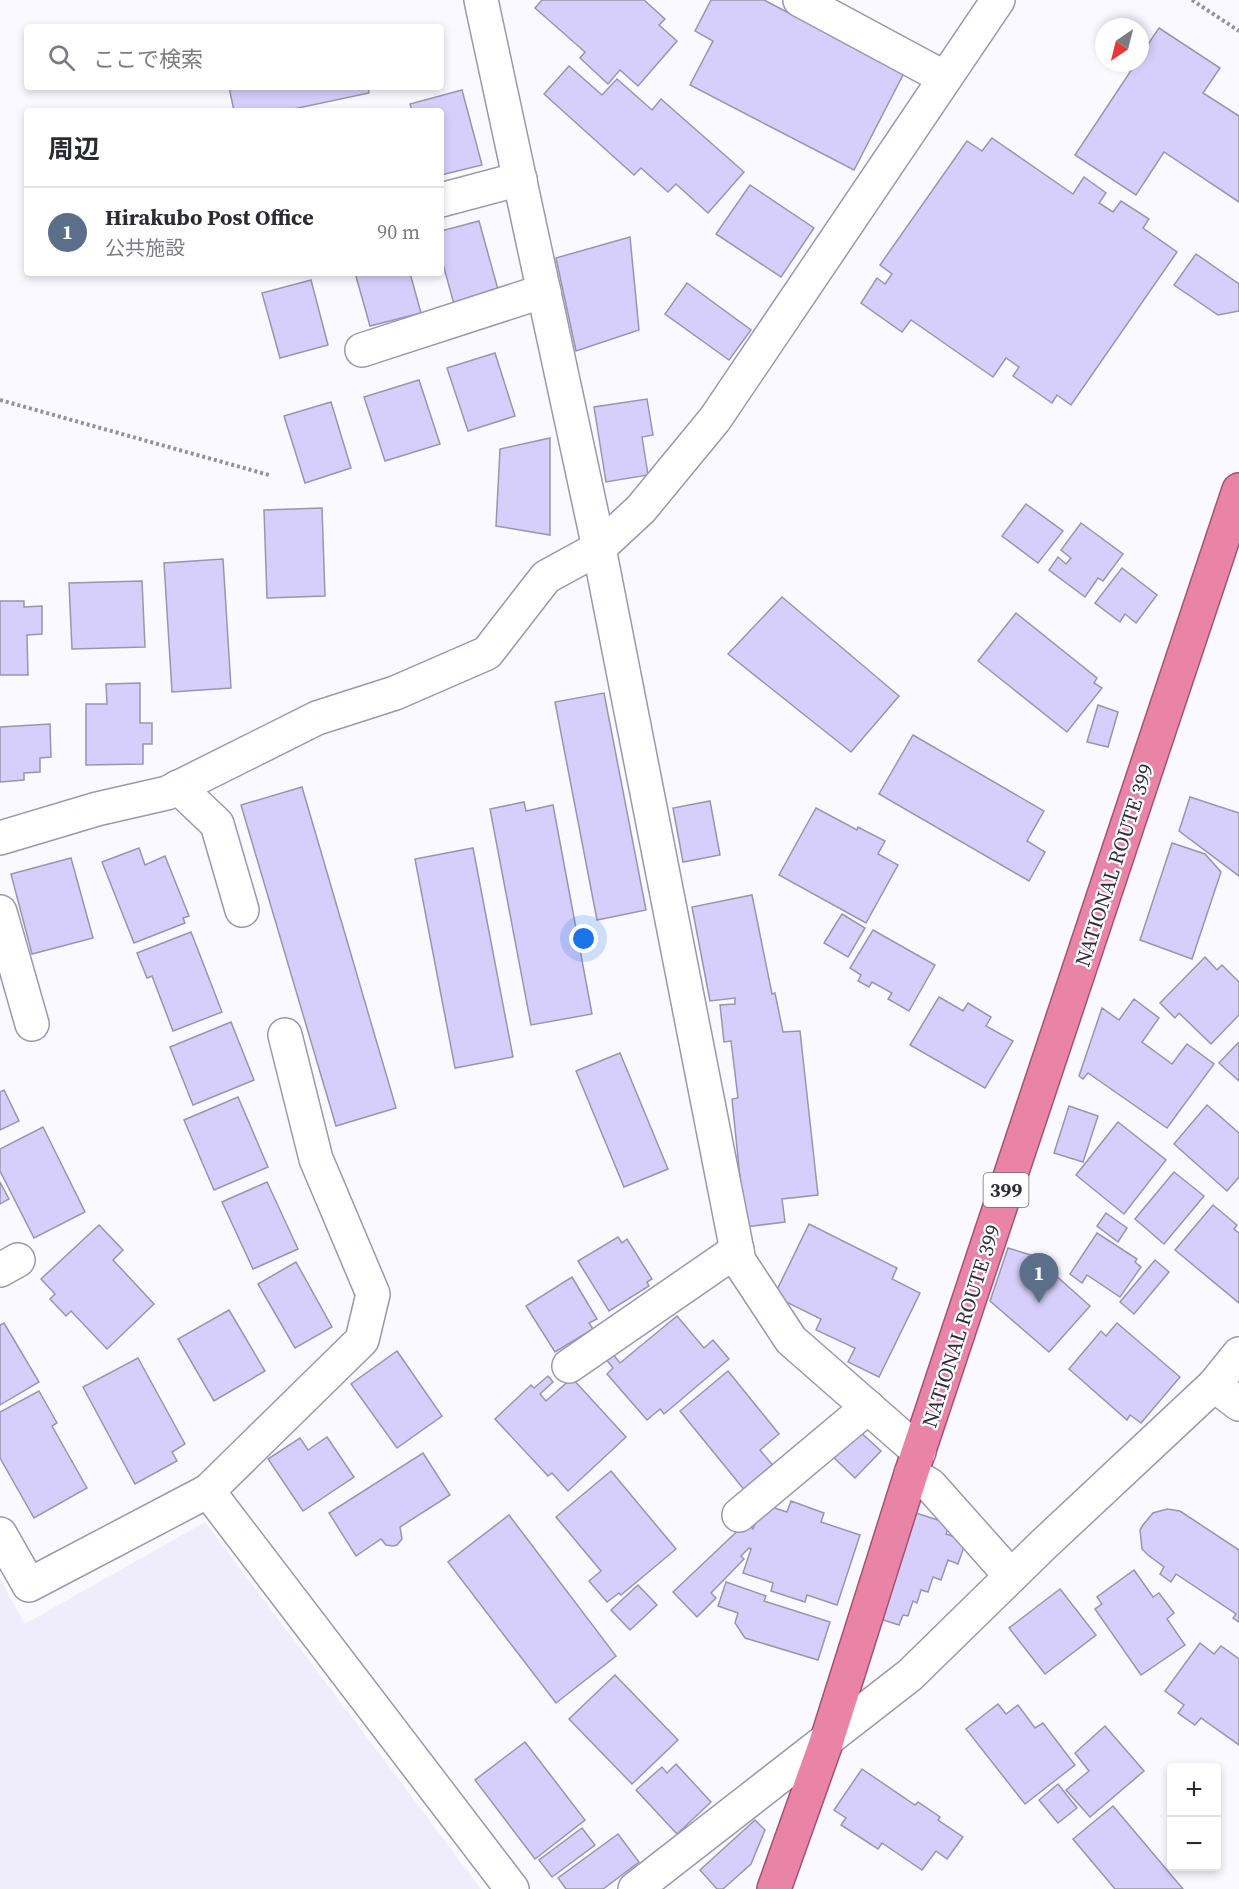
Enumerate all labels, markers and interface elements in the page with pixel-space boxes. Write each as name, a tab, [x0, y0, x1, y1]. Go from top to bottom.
north arrow	[1095, 18, 1149, 72]
search box	[24, 24, 444, 90]
icon: search	[45, 41, 78, 74]
text: ここで検索	[93, 44, 203, 74]
text: 周辺	[48, 131, 100, 167]
text: Hirakubo Post Office	[105, 202, 314, 232]
text: 1	[62, 218, 73, 246]
text: 90 m	[377, 218, 420, 246]
text: 公共施設	[105, 234, 185, 262]
street label: NATIONAL ROUTE 399	[1067, 760, 1161, 970]
your location	[569, 924, 598, 953]
road number: 399	[984, 1173, 1028, 1207]
street label: NATIONAL ROUTE 399	[914, 1221, 1008, 1431]
pin: 1	[1020, 1254, 1058, 1303]
map controls	[1167, 1763, 1221, 1871]
button: +	[1167, 1763, 1221, 1817]
button: −	[1167, 1817, 1221, 1871]

